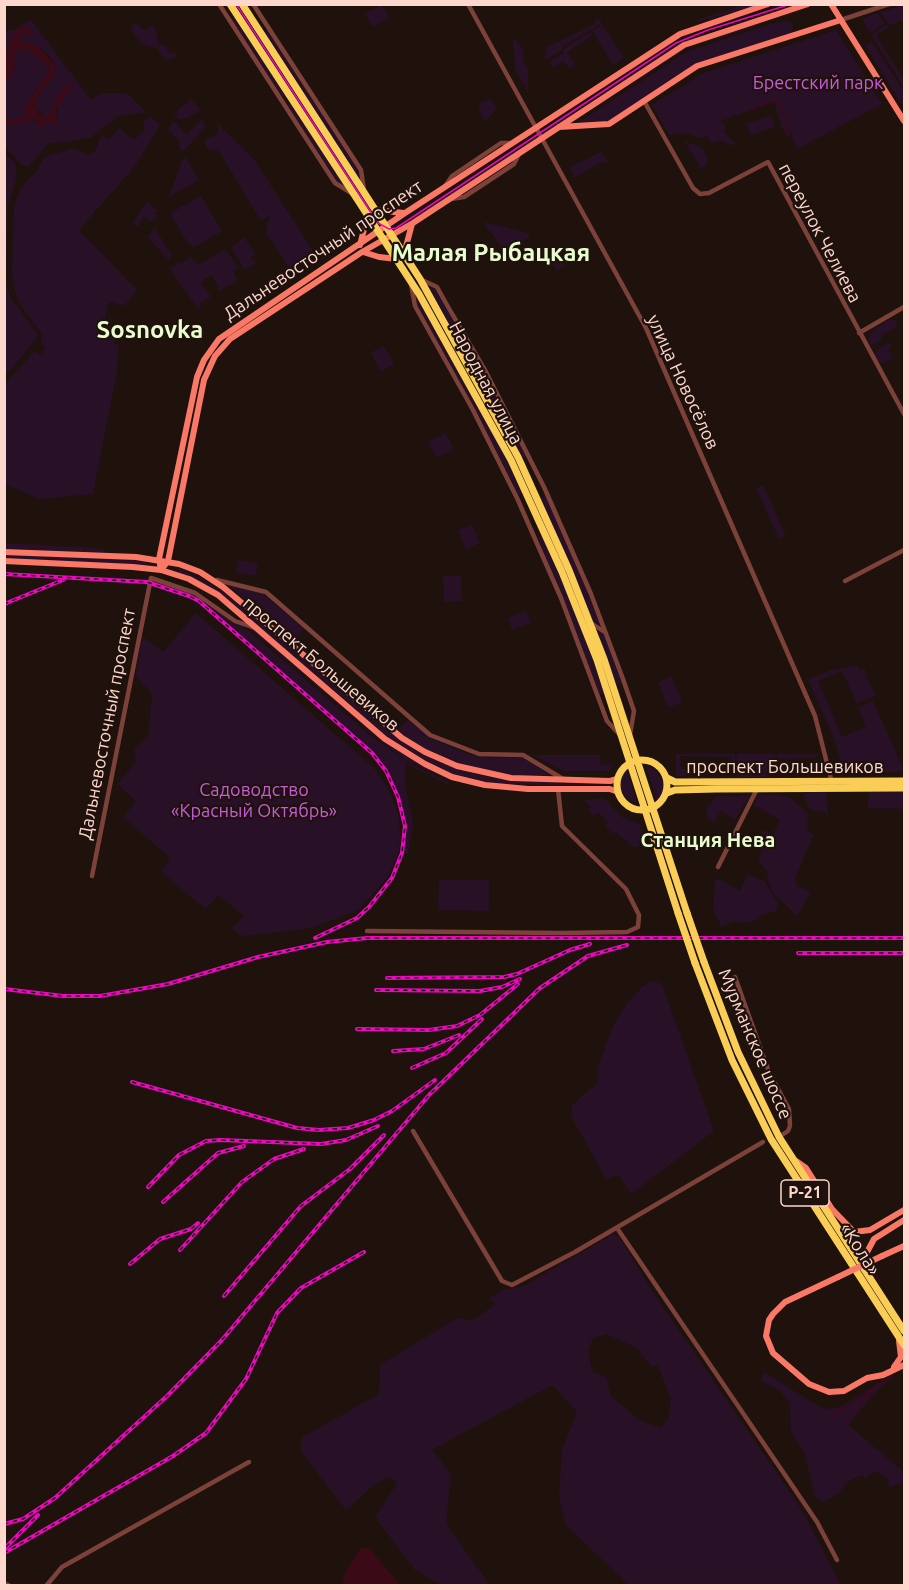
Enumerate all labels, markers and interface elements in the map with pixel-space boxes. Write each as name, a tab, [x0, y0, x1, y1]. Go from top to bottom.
park label: Брестский парк	[753, 72, 883, 94]
street label: переулок Челиева	[774, 160, 866, 306]
street label: Дальневосточный проспект	[219, 175, 427, 325]
district label: Малая Рыбацкая	[392, 239, 590, 267]
street label: улица Новосёлов	[642, 311, 724, 453]
district label: Sosnovka	[97, 316, 203, 344]
street label: Народная улица	[444, 318, 528, 448]
street label: проспект Большевиков	[238, 592, 404, 736]
street label: Дальневосточный проспект	[74, 607, 140, 841]
street label: проспект Большевиков	[686, 756, 884, 778]
park label: Садоводство «Красный Октябрь»	[171, 779, 337, 822]
district label: Станция Нева	[641, 828, 775, 852]
street label: Мурманское шоссе	[714, 966, 796, 1122]
road number: Р-21	[781, 1180, 829, 1206]
street label: «Кола»	[835, 1219, 885, 1279]

